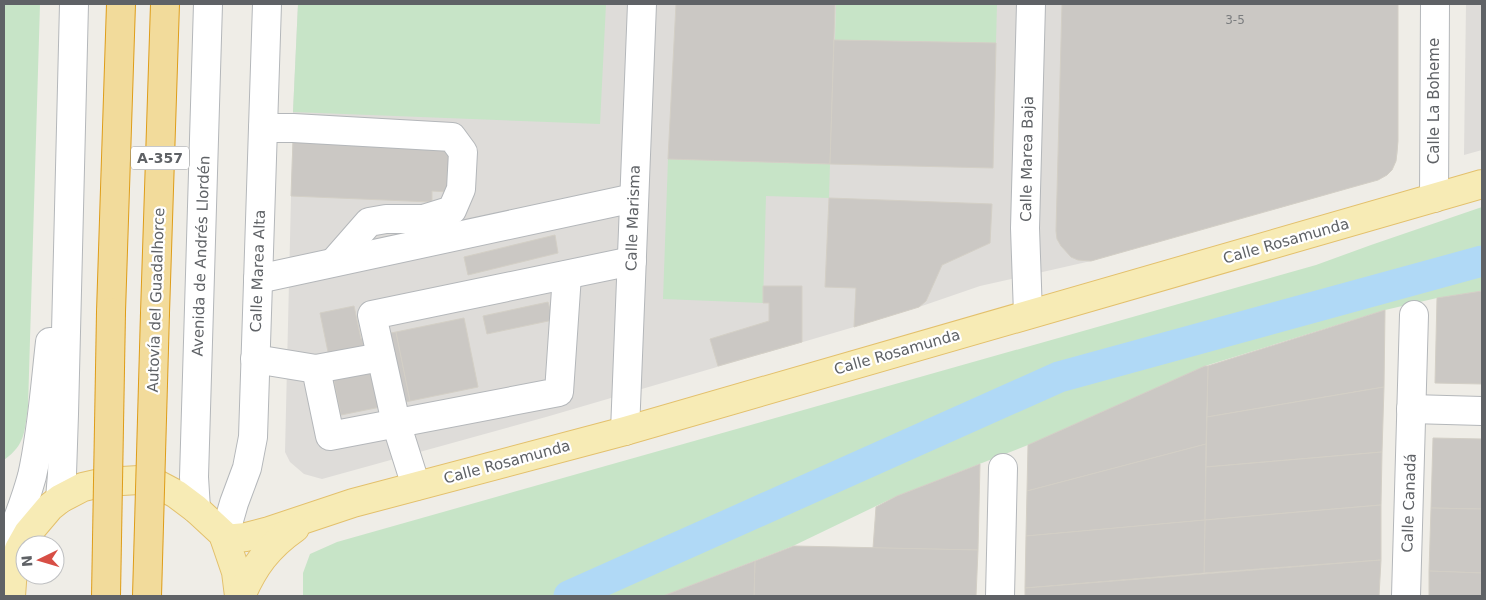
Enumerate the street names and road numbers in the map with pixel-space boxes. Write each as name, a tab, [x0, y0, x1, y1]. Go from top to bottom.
street label: Calle La Boheme	[1425, 38, 1443, 164]
street label: Calle Marea Baja	[1017, 96, 1037, 222]
road number: A-357	[131, 146, 189, 170]
street label: Avenida de Andrés Llordén	[188, 155, 214, 357]
street label: Calle Marisma	[622, 165, 644, 271]
street label: Autovía del Guadalhorce	[144, 207, 168, 393]
street label: Calle Marea Alta	[247, 209, 269, 333]
street label: Calle Rosamunda	[1221, 214, 1351, 268]
street label: Calle Rosamunda	[832, 325, 962, 379]
street label: Calle Rosamunda	[442, 436, 572, 488]
street label: Calle Canadá	[1398, 453, 1420, 553]

